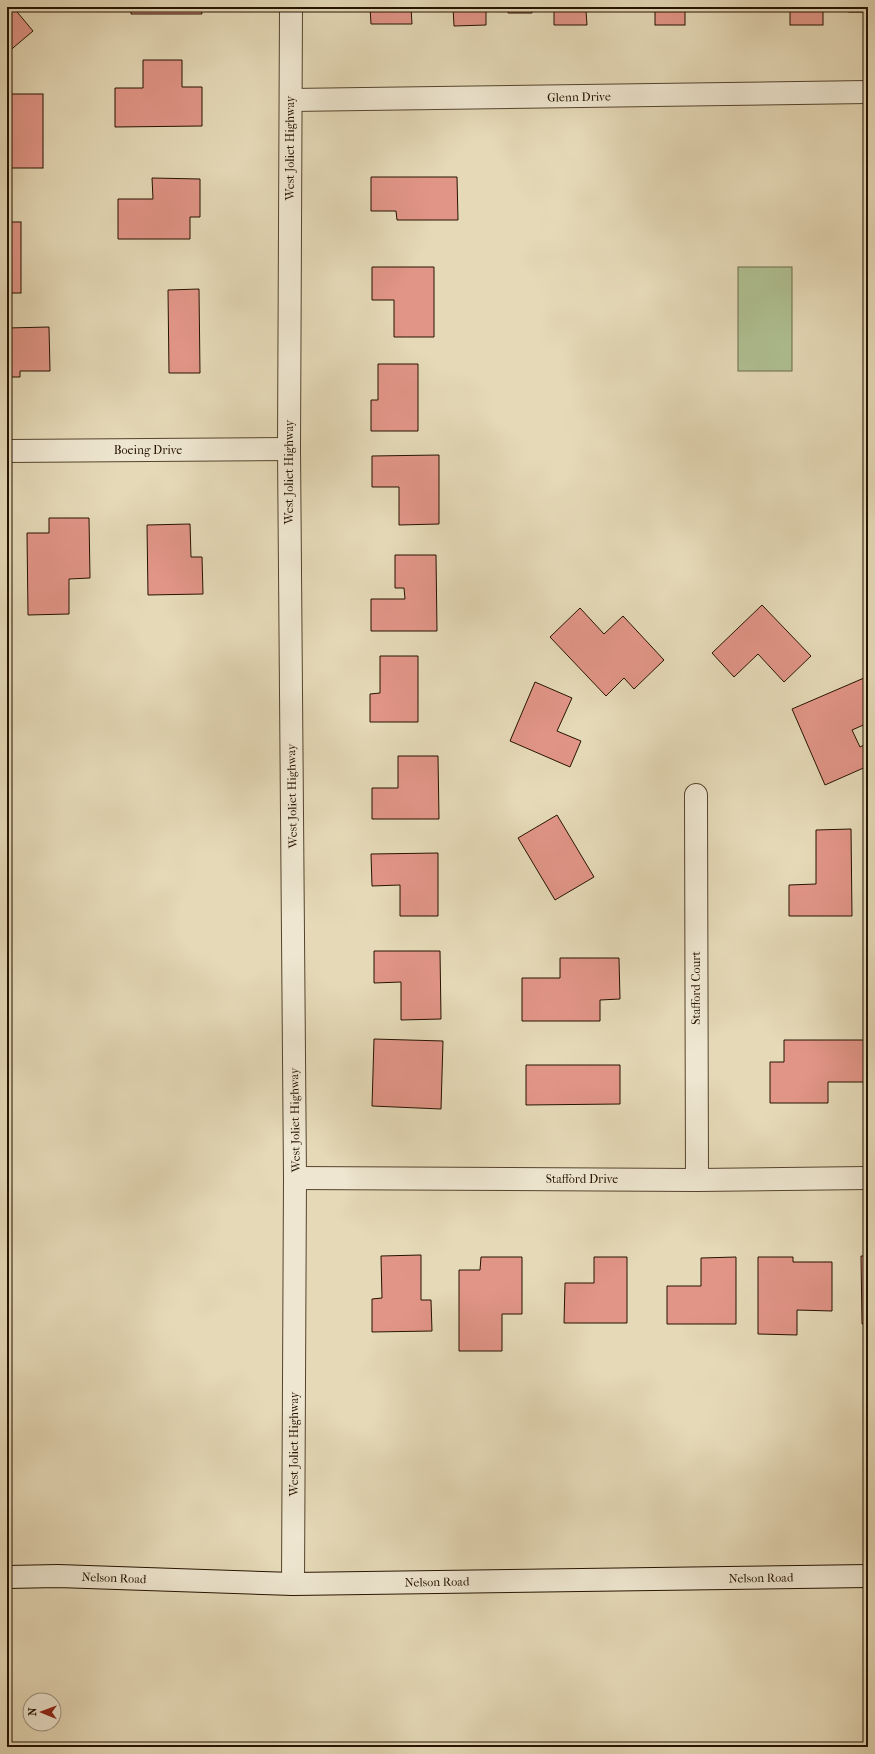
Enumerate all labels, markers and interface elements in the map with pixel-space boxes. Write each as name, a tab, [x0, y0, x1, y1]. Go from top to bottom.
street label: Glenn Drive	[547, 89, 611, 105]
street label: West Joliet Highway	[283, 95, 297, 201]
street label: West Joliet Highway	[282, 419, 296, 525]
street label: Boeing Drive	[114, 443, 182, 457]
street label: West Joliet Highway	[284, 743, 300, 849]
street label: Stafford Court	[689, 951, 703, 1025]
street label: West Joliet Highway	[287, 1067, 303, 1173]
street label: Stafford Drive	[546, 1172, 618, 1186]
street label: West Joliet Highway	[287, 1391, 301, 1497]
street label: Nelson Road	[81, 1570, 147, 1586]
street label: Nelson Road	[728, 1570, 794, 1586]
street label: Nelson Road	[404, 1574, 470, 1590]
north arrow	[22, 1692, 62, 1732]
text: N	[26, 1707, 39, 1716]

